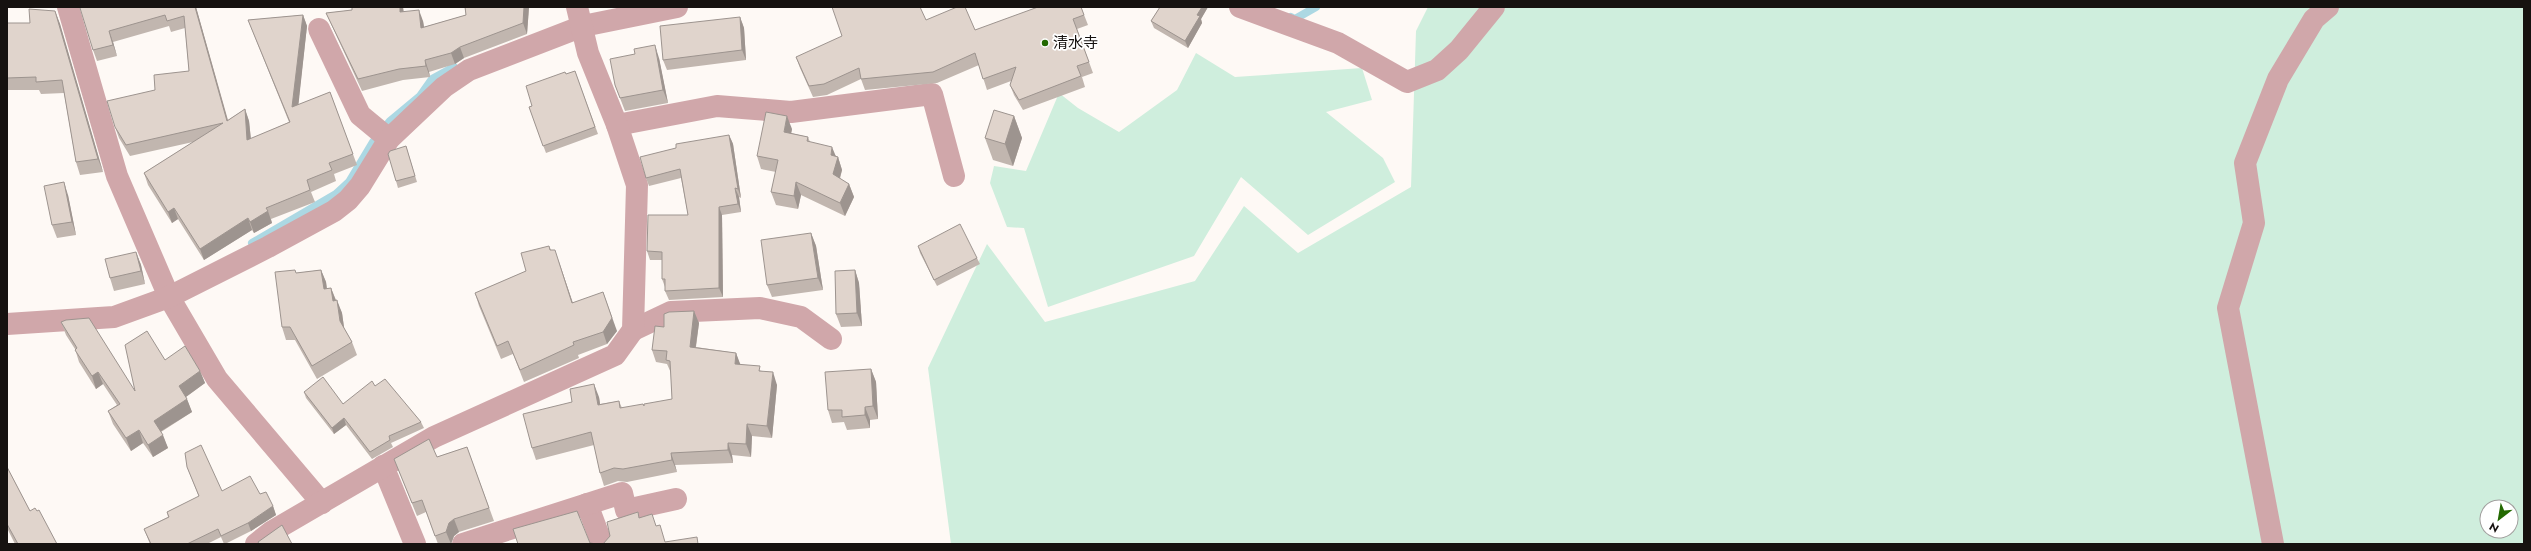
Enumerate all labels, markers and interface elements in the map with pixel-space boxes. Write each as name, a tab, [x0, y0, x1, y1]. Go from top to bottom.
place label: 清水寺	[1053, 32, 1098, 54]
marker: 清水寺	[1040, 38, 1050, 48]
north arrow	[2479, 499, 2519, 539]
text: N	[2486, 518, 2502, 537]

